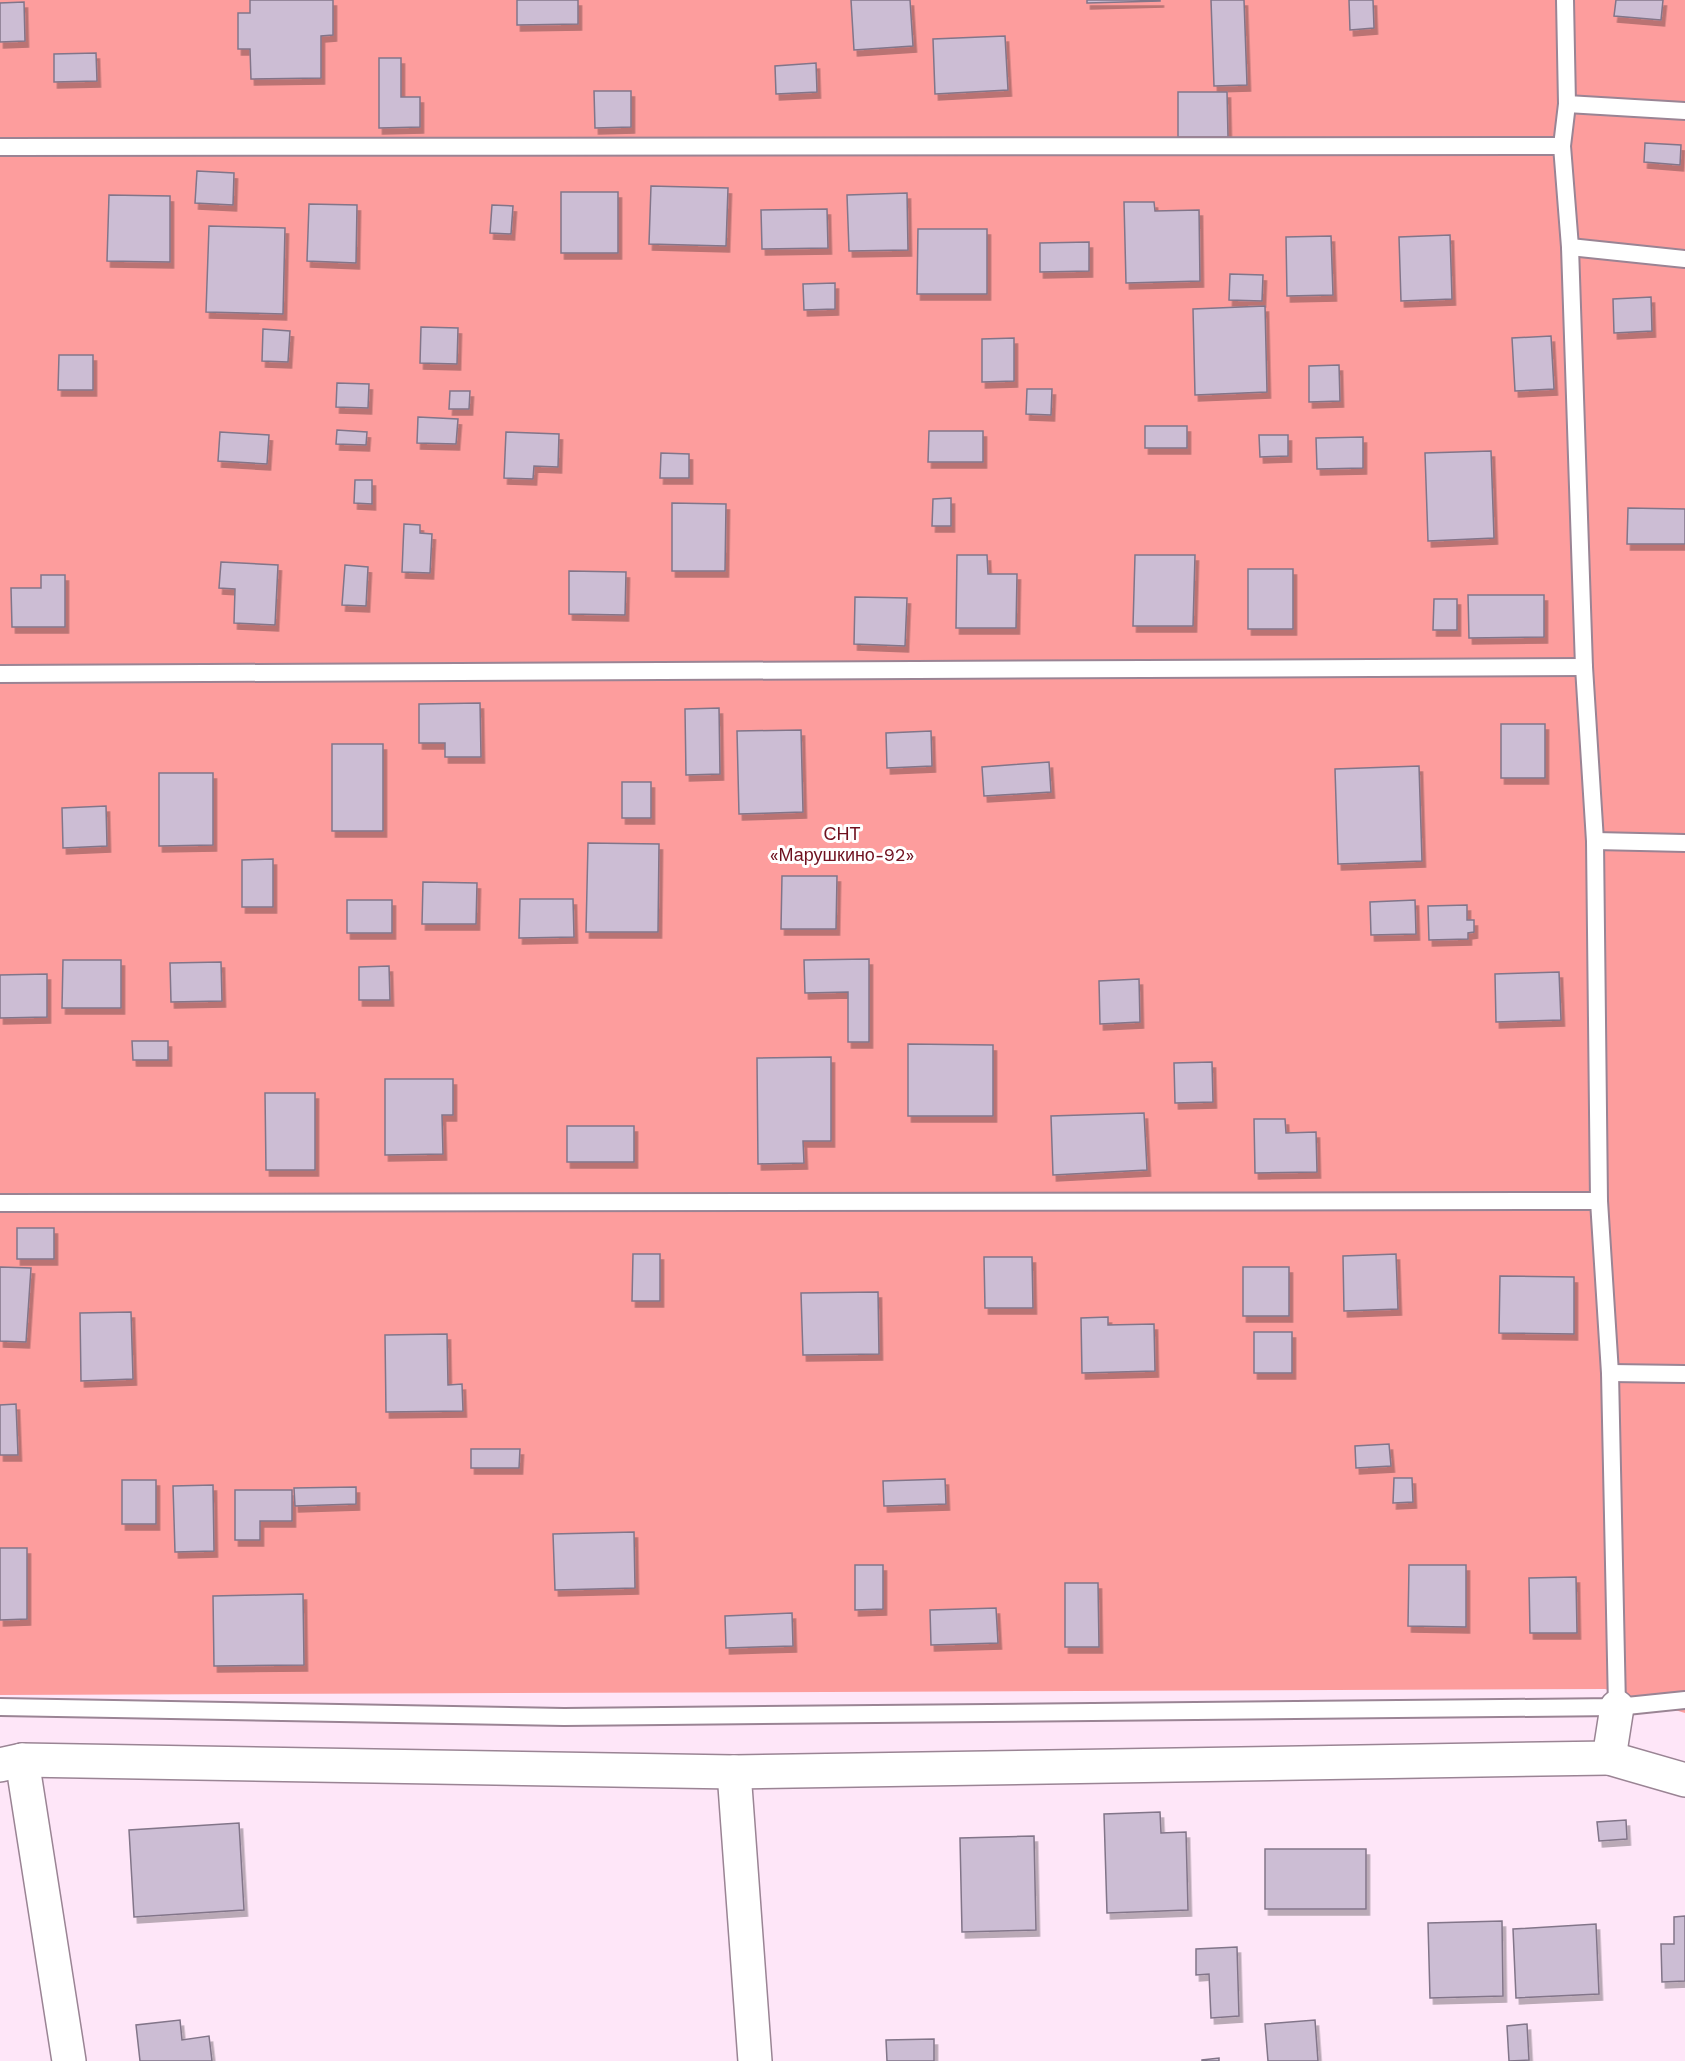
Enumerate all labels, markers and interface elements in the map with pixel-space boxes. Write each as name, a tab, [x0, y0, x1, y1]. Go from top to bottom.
park label: СНТ «Марушкино-92»	[770, 823, 914, 865]

